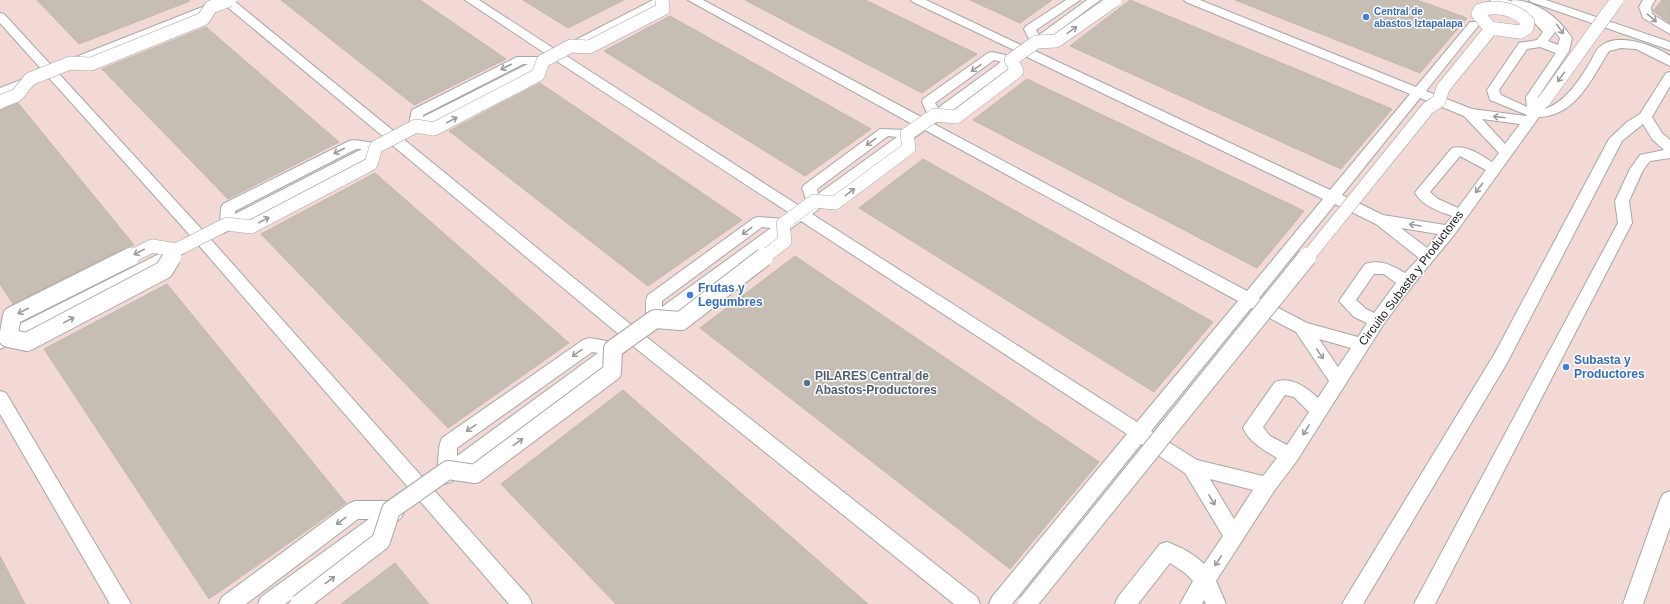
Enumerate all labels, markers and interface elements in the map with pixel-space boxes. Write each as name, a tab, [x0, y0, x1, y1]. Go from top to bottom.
place label: Central de abastos Iztapalapa	[1374, 6, 1463, 29]
marker: Central de abastos Iztapalapa	[1361, 12, 1371, 22]
one-way arrow	[1647, 14, 1657, 23]
one-way arrow	[1556, 23, 1564, 34]
one-way arrow	[1066, 26, 1077, 34]
one-way arrow	[500, 64, 512, 72]
one-way arrow	[971, 64, 982, 72]
one-way arrow	[1557, 72, 1565, 83]
one-way arrow	[1493, 113, 1506, 121]
one-way arrow	[446, 115, 458, 123]
one-way arrow	[866, 138, 877, 146]
one-way arrow	[333, 148, 345, 155]
one-way arrow	[1475, 183, 1484, 194]
one-way arrow	[844, 188, 855, 196]
street label: Circuito Subasta y Productores	[1356, 208, 1466, 348]
one-way arrow	[258, 216, 270, 224]
one-way arrow	[1409, 221, 1422, 229]
one-way arrow	[742, 226, 753, 235]
one-way arrow	[133, 249, 145, 257]
place label: Frutas y Legumbres	[698, 281, 763, 309]
marker: Frutas y Legumbres	[685, 290, 695, 300]
one-way arrow	[17, 308, 29, 315]
one-way arrow	[62, 316, 74, 324]
one-way arrow	[1316, 348, 1324, 359]
one-way arrow	[572, 349, 583, 357]
place label: Subasta y Productores	[1574, 353, 1645, 381]
marker: Subasta y Productores	[1561, 362, 1571, 372]
place label: PILARES Central de Abastos-Productores	[815, 369, 937, 397]
marker: PILARES Central de Abastos-Productores	[802, 378, 812, 388]
one-way arrow	[465, 424, 476, 432]
one-way arrow	[1302, 424, 1310, 435]
one-way arrow	[513, 438, 524, 446]
one-way arrow	[1209, 494, 1217, 506]
one-way arrow	[336, 516, 347, 525]
one-way arrow	[1214, 556, 1222, 567]
one-way arrow	[324, 576, 335, 585]

